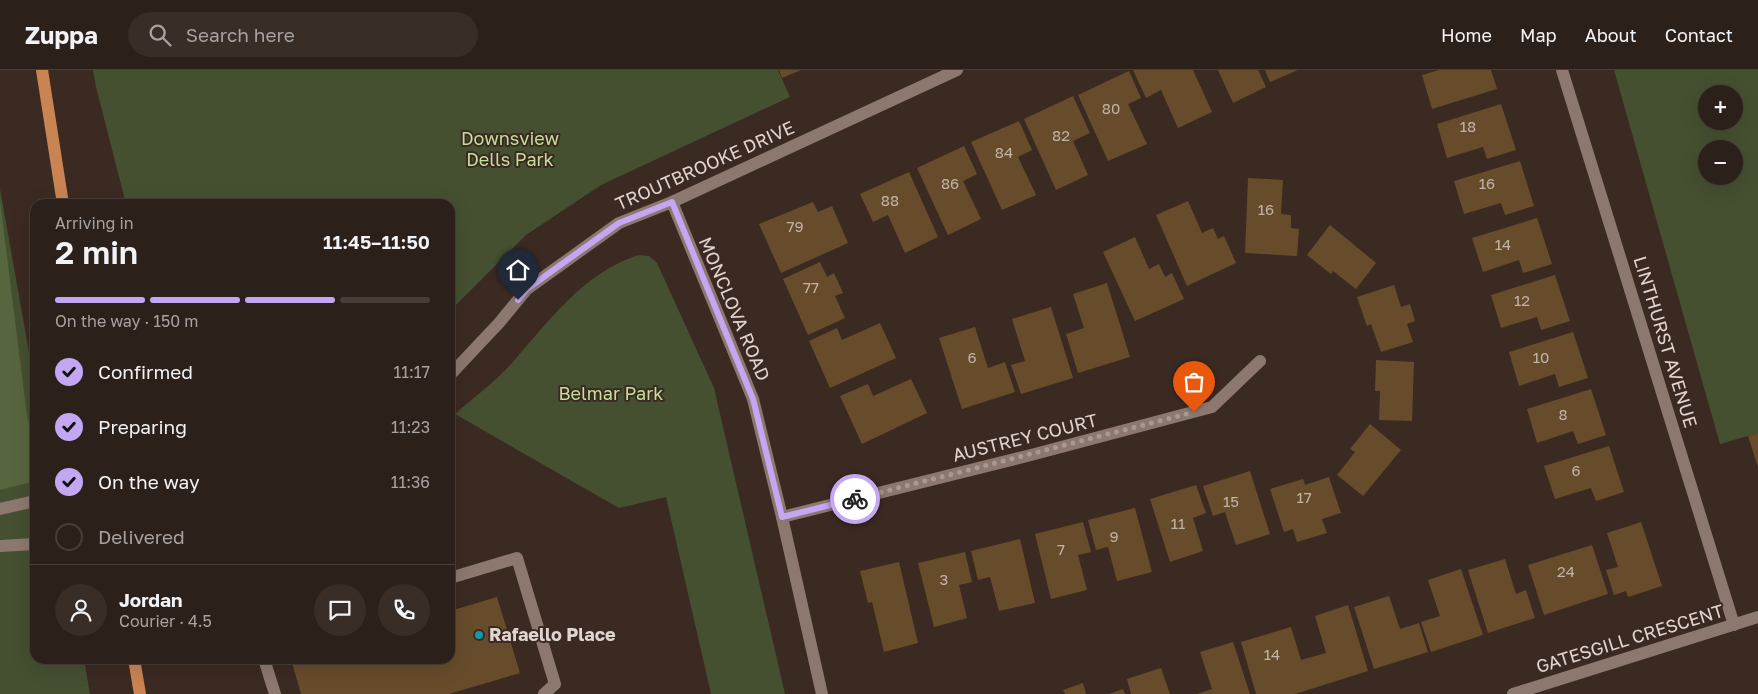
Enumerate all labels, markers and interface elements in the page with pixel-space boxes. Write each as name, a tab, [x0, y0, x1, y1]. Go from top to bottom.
search box	[128, 12, 478, 57]
text: Zuppa	[25, 20, 98, 49]
icon: search	[146, 21, 174, 49]
text: Search here	[186, 23, 295, 46]
text: Home	[1441, 24, 1492, 46]
text: Map	[1520, 24, 1557, 46]
text: About	[1585, 24, 1637, 46]
text: Contact	[1665, 24, 1733, 46]
map controls	[1698, 85, 1743, 185]
button: +	[1698, 85, 1743, 130]
house number: 80	[1102, 99, 1120, 117]
street label: TROUTBROOKE DRIVE	[612, 116, 797, 214]
house number: 18	[1460, 117, 1476, 135]
house number: 82	[1052, 126, 1070, 144]
park label: Downsview Dells Park	[461, 127, 559, 170]
button: −	[1698, 140, 1743, 185]
house number: 84	[995, 143, 1013, 161]
house number: 86	[941, 174, 959, 192]
house number: 16	[1479, 174, 1495, 192]
house number: 88	[881, 191, 899, 209]
house number: 16	[1258, 200, 1274, 218]
text: Arriving in	[55, 213, 134, 233]
house number: 79	[786, 217, 804, 235]
text: 11:45–11:50	[323, 230, 430, 253]
text: 2 min	[55, 233, 138, 271]
street label: MONCLOVA ROAD	[695, 233, 775, 384]
house number: 14	[1495, 235, 1511, 253]
pin	[497, 249, 539, 300]
street label: LINTHURST AVENUE	[1629, 253, 1703, 430]
icon: home	[504, 256, 532, 284]
house number: 77	[803, 278, 819, 296]
house number: 12	[1514, 291, 1530, 309]
text: On the way · 150 m	[55, 311, 198, 331]
house number: 6	[967, 348, 977, 366]
house number: 10	[1533, 348, 1549, 366]
icon: check	[55, 358, 83, 386]
text: Confirmed	[98, 360, 193, 383]
pin	[1173, 361, 1215, 412]
text: 11:17	[393, 362, 430, 382]
icon: bag	[1180, 368, 1208, 396]
park label: Belmar Park	[559, 382, 663, 404]
house number: 8	[1558, 405, 1568, 423]
street label: AUSTREY COURT	[950, 408, 1099, 466]
icon: check	[55, 413, 83, 441]
text: Preparing	[98, 415, 187, 438]
text: 11:23	[391, 417, 430, 437]
house number: 6	[1571, 461, 1581, 479]
icon: check	[55, 468, 83, 496]
text: On the way	[98, 470, 200, 493]
text: 11:36	[391, 472, 430, 492]
courier	[830, 474, 880, 524]
icon: bike	[841, 485, 869, 513]
house number: 17	[1296, 488, 1312, 506]
house number: 15	[1223, 492, 1239, 510]
house number: 11	[1171, 514, 1185, 532]
text: Delivered	[98, 525, 185, 548]
house number: 9	[1109, 527, 1119, 545]
house number: 7	[1057, 540, 1065, 558]
house number: 24	[1557, 562, 1575, 580]
house number: 3	[940, 570, 948, 588]
button: person	[55, 584, 107, 636]
button: chat	[314, 584, 366, 636]
button: phone	[378, 584, 430, 636]
text: Jordan	[119, 588, 183, 611]
street label: GATESGILL CRESCENT	[1533, 599, 1726, 677]
text: Courier · 4.5	[119, 611, 212, 631]
place label: Rafaello Place	[489, 623, 616, 645]
marker: Rafaello Place	[473, 629, 485, 641]
house number: 14	[1264, 645, 1280, 663]

